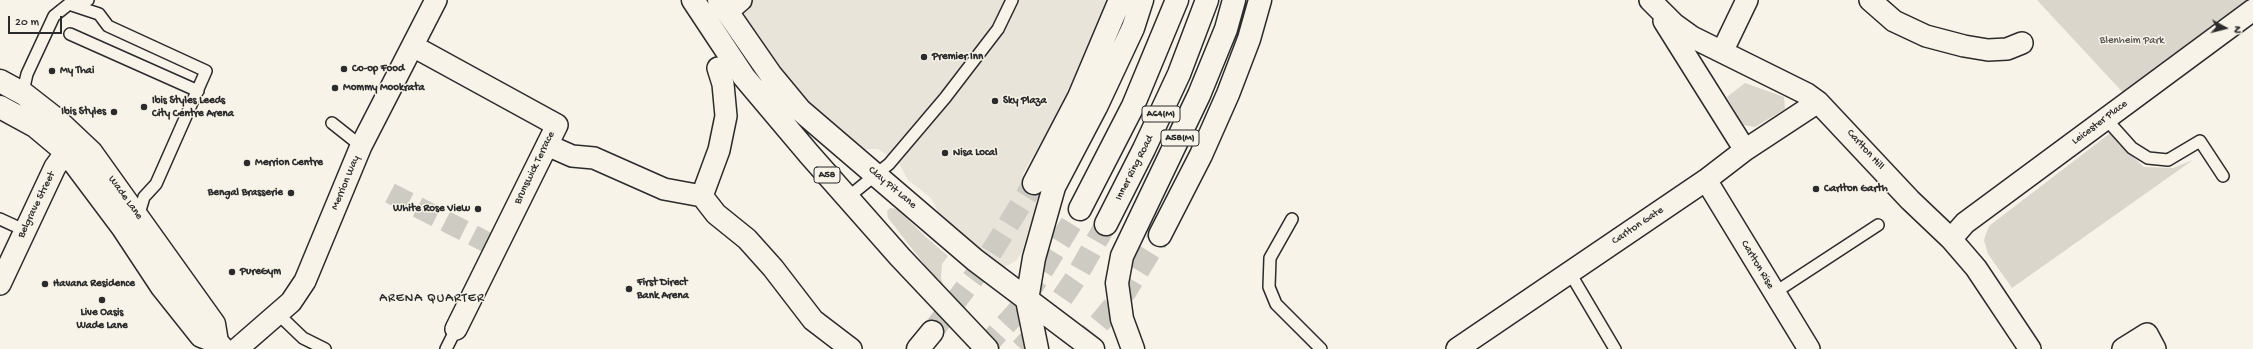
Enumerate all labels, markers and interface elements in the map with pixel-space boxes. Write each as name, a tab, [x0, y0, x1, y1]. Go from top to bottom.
scale bar	[10, 8, 64, 34]
north arrow	[2205, 8, 2245, 48]
text: 20 m	[15, 16, 39, 30]
text: N	[2231, 25, 2243, 34]
park label: Blenheim Park	[2100, 34, 2164, 48]
place label: Premier Inn	[932, 50, 983, 64]
marker: Premier Inn	[919, 52, 929, 62]
place label: Co-op Food	[352, 62, 404, 76]
place label: My Thai	[60, 64, 94, 78]
marker: Co-op Food	[339, 64, 349, 74]
marker: My Thai	[47, 66, 57, 76]
place label: Mommy Mookrata	[343, 81, 425, 95]
marker: Mommy Mookrata	[330, 83, 340, 93]
place label: Ibis Styles Leeds City Centre Arena	[152, 94, 234, 120]
place label: Sky Plaza	[1003, 94, 1047, 108]
marker: Sky Plaza	[990, 96, 1000, 106]
street label: Leicester Place	[2070, 98, 2130, 148]
marker: Ibis Styles Leeds City Centre Arena	[139, 102, 149, 112]
place label: Ibis Styles	[61, 105, 106, 119]
road number: A64(M)	[1142, 106, 1180, 122]
marker: Ibis Styles	[109, 107, 119, 117]
street label: Carlton Hill	[1843, 127, 1887, 173]
street label: Brunswick Terrace	[512, 129, 558, 207]
road number: A58(M)	[1161, 130, 1199, 146]
street label: Inner Ring Road	[1113, 133, 1157, 203]
place label: Nisa Local	[953, 146, 997, 160]
marker: Nisa Local	[940, 148, 950, 158]
street label: Merrion Way	[329, 154, 363, 212]
place label: Merrion Centre	[255, 156, 323, 170]
marker: Merrion Centre	[242, 158, 252, 168]
street label: Clay Pit Lane	[865, 164, 919, 212]
road number: A58	[814, 167, 840, 183]
street label: Belgrave Street	[15, 170, 59, 240]
street label: Wade Lane	[105, 173, 145, 223]
place label: Carlton Garth	[1824, 182, 1888, 196]
marker: Carlton Garth	[1811, 184, 1821, 194]
place label: Bengal Brasserie	[208, 186, 283, 200]
marker: Bengal Brasserie	[286, 188, 296, 198]
place label: White Rose View	[393, 202, 470, 216]
marker: White Rose View	[473, 204, 483, 214]
street label: Carlton Gate	[1610, 204, 1666, 248]
street label: Carlton Rise	[1737, 238, 1777, 292]
place label: PureGym	[240, 265, 281, 279]
marker: PureGym	[227, 267, 237, 277]
place label: First Direct Bank Arena	[637, 276, 689, 302]
place label: Havana Residence	[53, 277, 135, 291]
marker: Havana Residence	[40, 279, 50, 289]
marker: First Direct Bank Arena	[624, 284, 634, 294]
district label: ARENA QUARTER	[379, 291, 485, 307]
marker: Live Oasis Wade Lane	[97, 295, 107, 305]
place label: Live Oasis Wade Lane	[76, 306, 128, 332]

